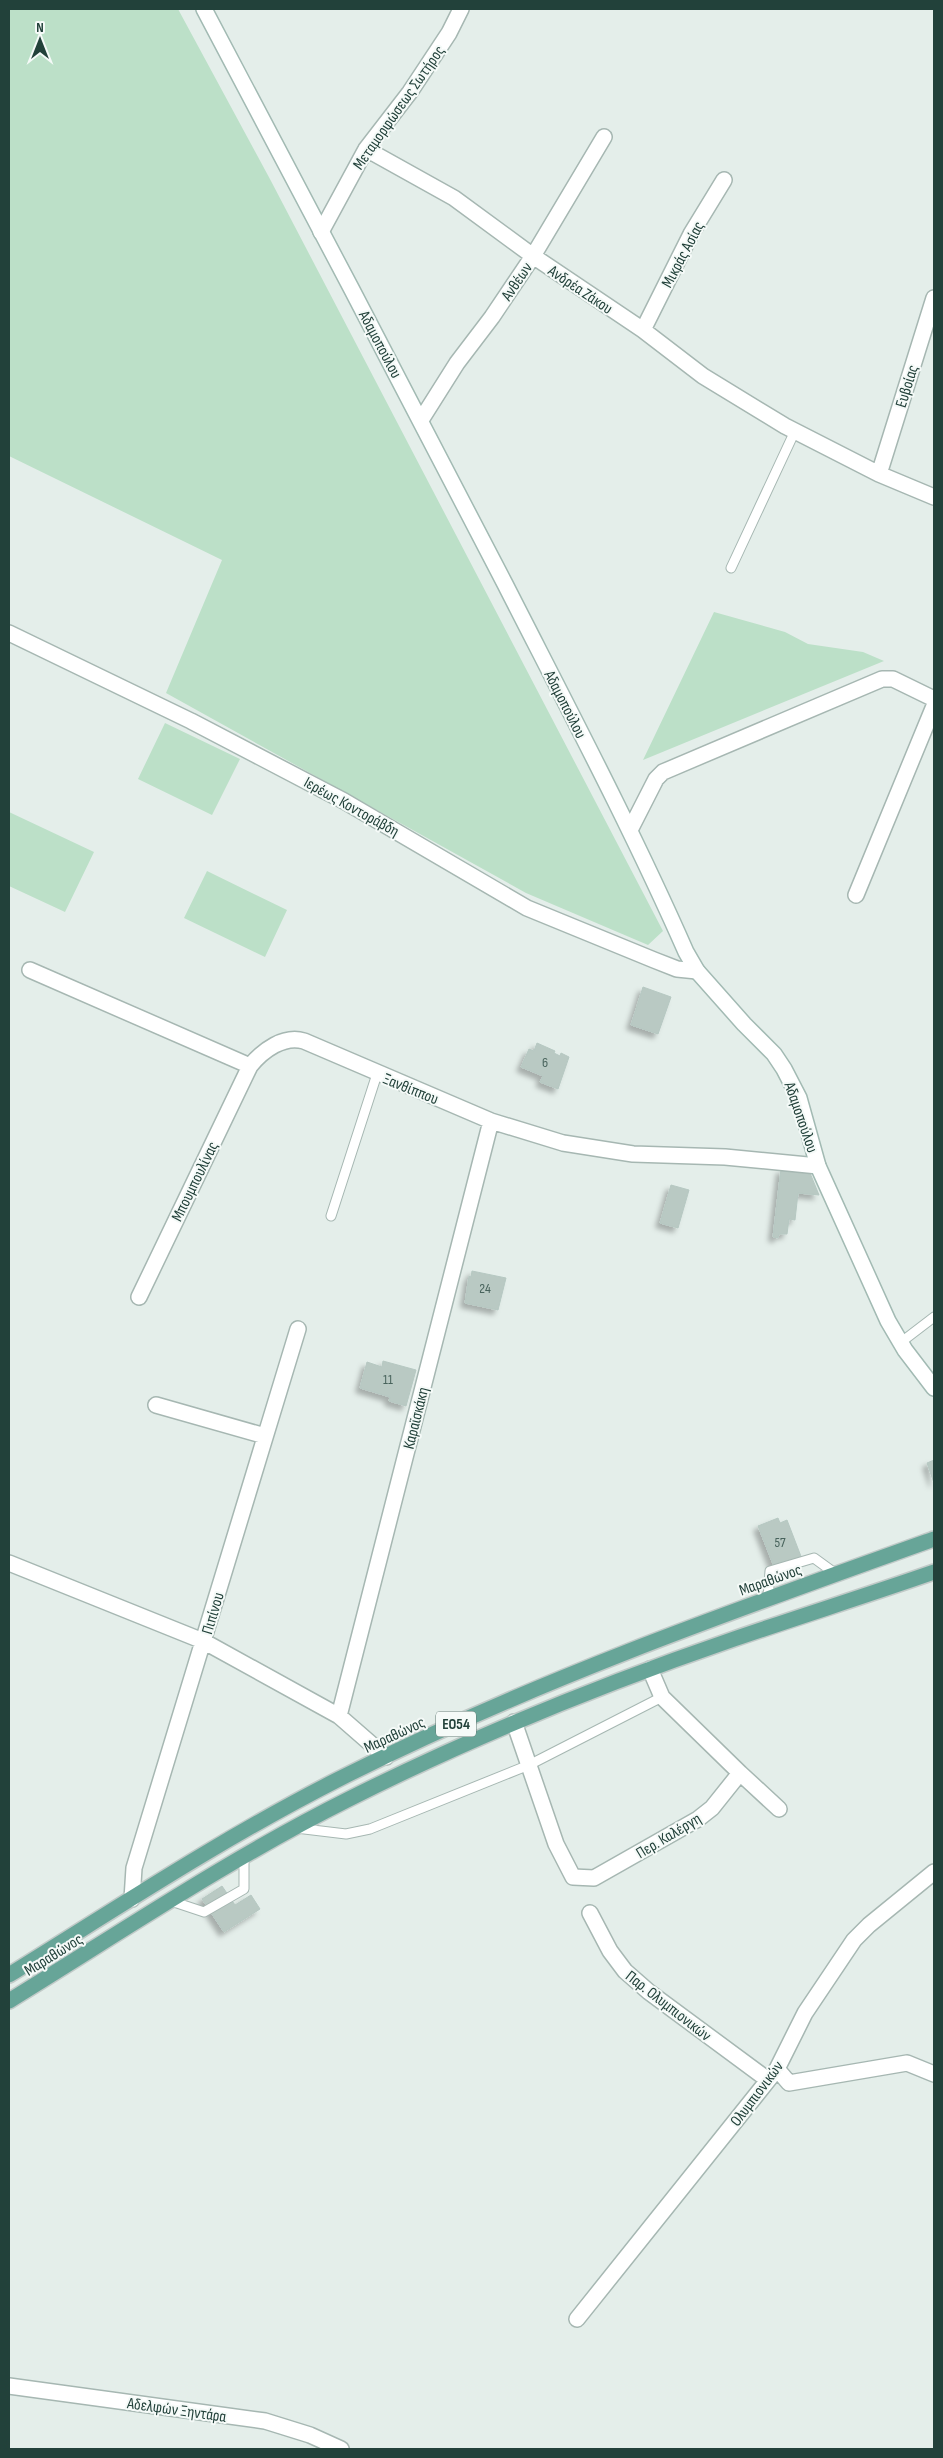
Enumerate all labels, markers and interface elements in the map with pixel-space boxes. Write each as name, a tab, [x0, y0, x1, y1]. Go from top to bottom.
north arrow	[15, 15, 65, 65]
text: N	[36, 19, 44, 36]
street label: Μεταμορφώσεως Σωτήρος	[349, 42, 449, 174]
street label: Μικράς Ασίας	[658, 218, 709, 291]
street label: Ανθέων	[497, 259, 537, 305]
street label: Ανδρέα Ζάκου	[543, 261, 616, 319]
street label: Αδαμοπούλου	[354, 307, 405, 382]
street label: Ευβοίας	[892, 363, 923, 410]
street label: Αδαμοπούλου	[539, 667, 590, 742]
street label: Ιερέως Κοντοράβδη	[300, 773, 402, 841]
house number: 6	[542, 1054, 548, 1071]
street label: Ξανθίππου	[380, 1070, 441, 1109]
street label: Αδαμοπούλου	[779, 1079, 822, 1155]
street label: Μπουμπουλίνας	[168, 1139, 223, 1225]
house number: 24	[479, 1280, 491, 1297]
house number: 11	[383, 1371, 393, 1388]
street label: Καραϊσκάκη	[400, 1385, 433, 1451]
house number: 57	[774, 1534, 786, 1551]
street label: Μαραθώνος	[737, 1560, 804, 1600]
street label: Πιπίνου	[198, 1590, 229, 1637]
road number: ΕΟ54	[436, 1712, 476, 1736]
street label: Μαραθώνος	[361, 1713, 428, 1758]
street label: Περ. Καλέργη	[633, 1809, 705, 1863]
street label: Μαραθώνος	[21, 1930, 86, 1981]
street label: Παρ. Ολυμπιονικών	[621, 1967, 715, 2045]
street label: Ολυμπιονικών	[727, 2058, 788, 2130]
street label: Αδελφών Ξηντάρα	[125, 2394, 228, 2427]

